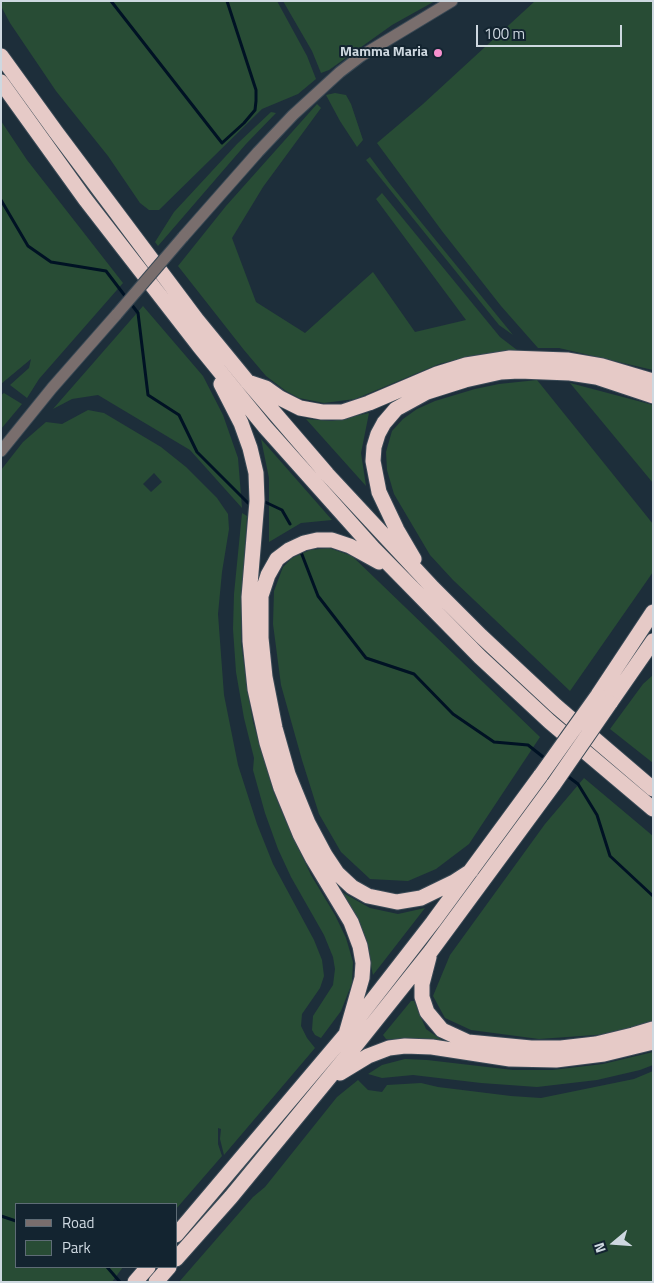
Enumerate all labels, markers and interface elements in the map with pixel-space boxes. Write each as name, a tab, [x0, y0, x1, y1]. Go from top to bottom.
scale bar	[479, 15, 625, 47]
text: 100 m	[484, 22, 525, 45]
place label: Mamma Maria	[340, 45, 428, 61]
marker: Mamma Maria	[432, 47, 444, 59]
legend	[15, 1203, 178, 1268]
text: Road	[62, 1211, 94, 1234]
north arrow	[589, 1218, 639, 1268]
text: Park	[62, 1236, 91, 1259]
text: N	[588, 1240, 611, 1256]

